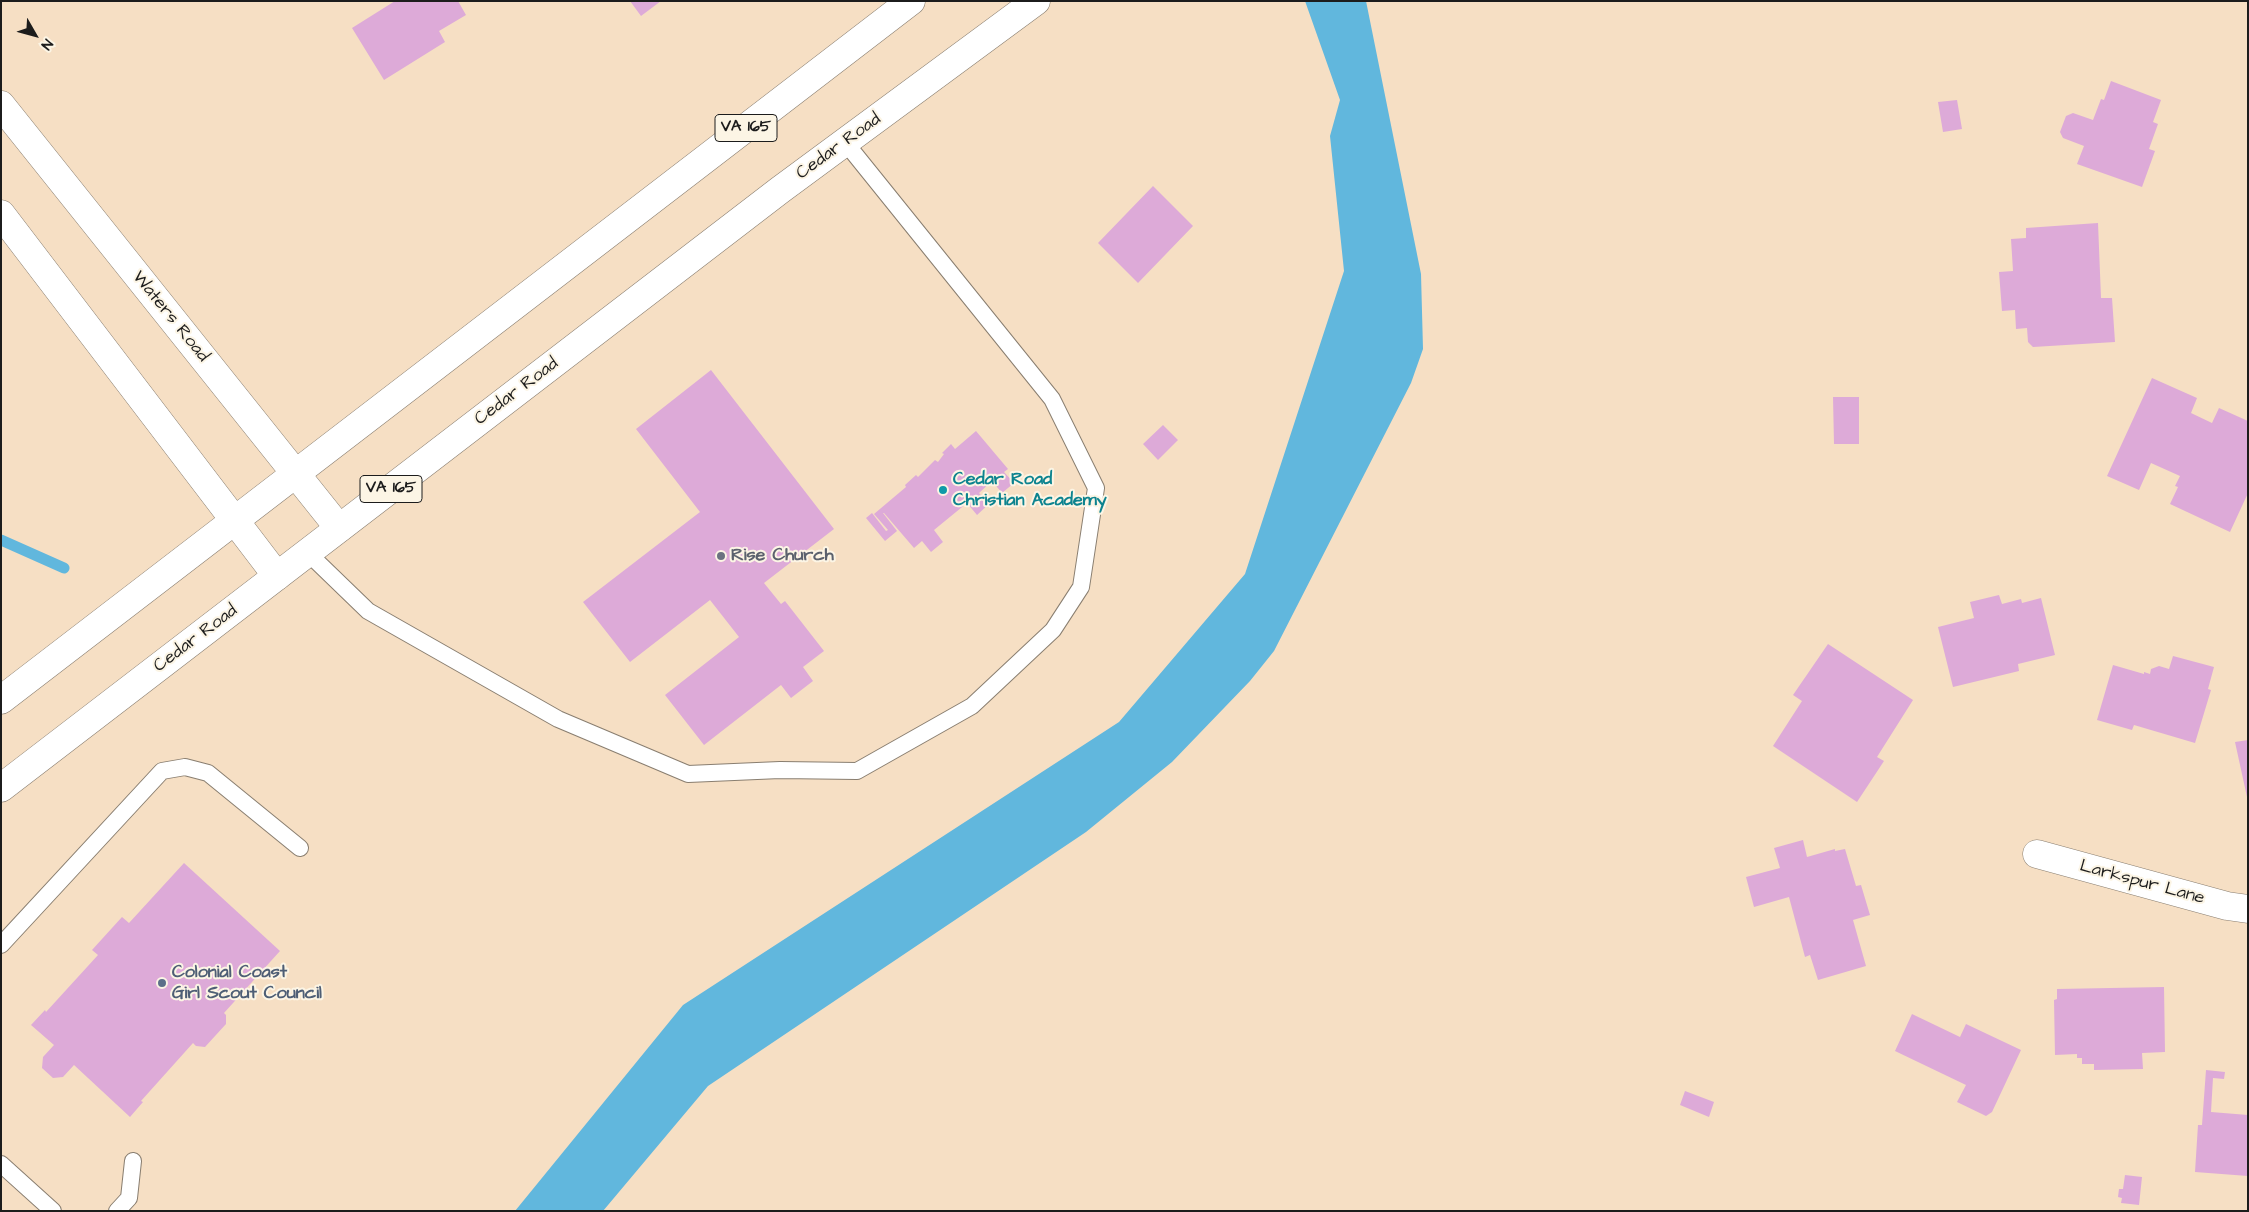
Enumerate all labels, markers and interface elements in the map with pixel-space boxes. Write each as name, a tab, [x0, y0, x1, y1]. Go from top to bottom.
north arrow	[10, 10, 60, 60]
text: N	[36, 35, 57, 54]
street label: Cedar Road	[792, 109, 886, 185]
road number: VA 165	[715, 115, 777, 142]
street label: Waters Road	[127, 267, 213, 367]
street label: Cedar Road	[471, 353, 563, 431]
place label: Cedar Road Christian Academy	[953, 469, 1107, 512]
road number: VA 165	[360, 476, 422, 502]
marker: Cedar Road Christian Academy	[937, 484, 949, 496]
place label: Rise Church	[731, 545, 834, 567]
marker: Rise Church	[715, 550, 727, 562]
street label: Cedar Road	[150, 600, 242, 678]
street label: Larkspur Lane	[2077, 856, 2207, 910]
place label: Colonial Coast Girl Scout Council	[172, 962, 322, 1004]
marker: Colonial Coast Girl Scout Council	[156, 977, 168, 989]

